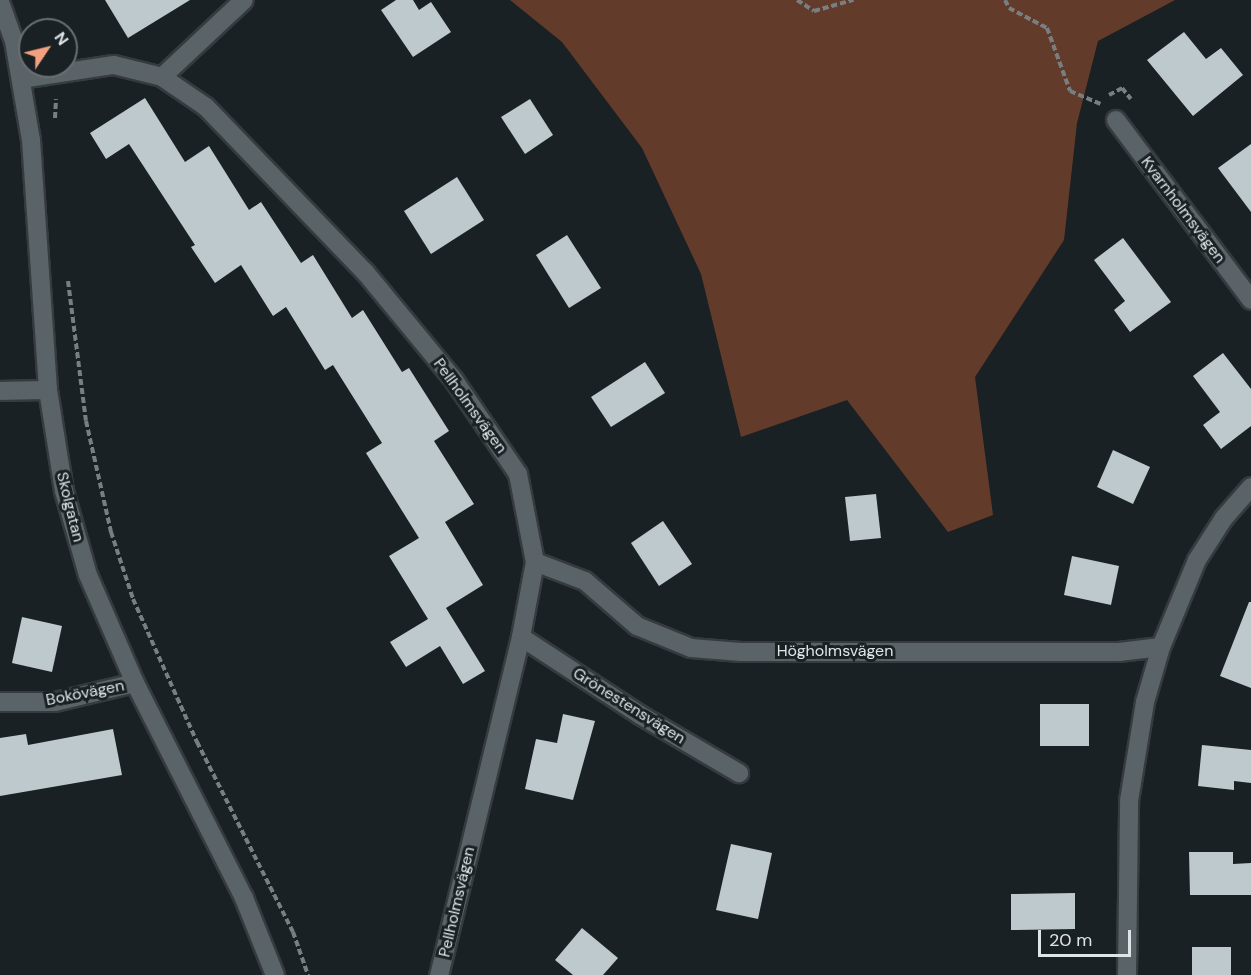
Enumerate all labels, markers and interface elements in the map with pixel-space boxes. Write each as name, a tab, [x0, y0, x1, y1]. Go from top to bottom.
north arrow	[18, 18, 78, 78]
text: N	[50, 28, 73, 49]
street label: Kvarnholmsvägen	[1137, 153, 1229, 267]
street label: Pellholmsvägen	[429, 355, 511, 457]
street label: Skolgatan	[52, 470, 88, 544]
street label: Högholmsvägen	[777, 641, 893, 661]
street label: Grönestensvägen	[569, 664, 689, 748]
street label: Bokövägen	[44, 676, 126, 710]
street label: Pellholmsvägen	[435, 845, 479, 959]
scale bar	[1041, 918, 1134, 956]
text: 20 m	[1049, 928, 1092, 952]

